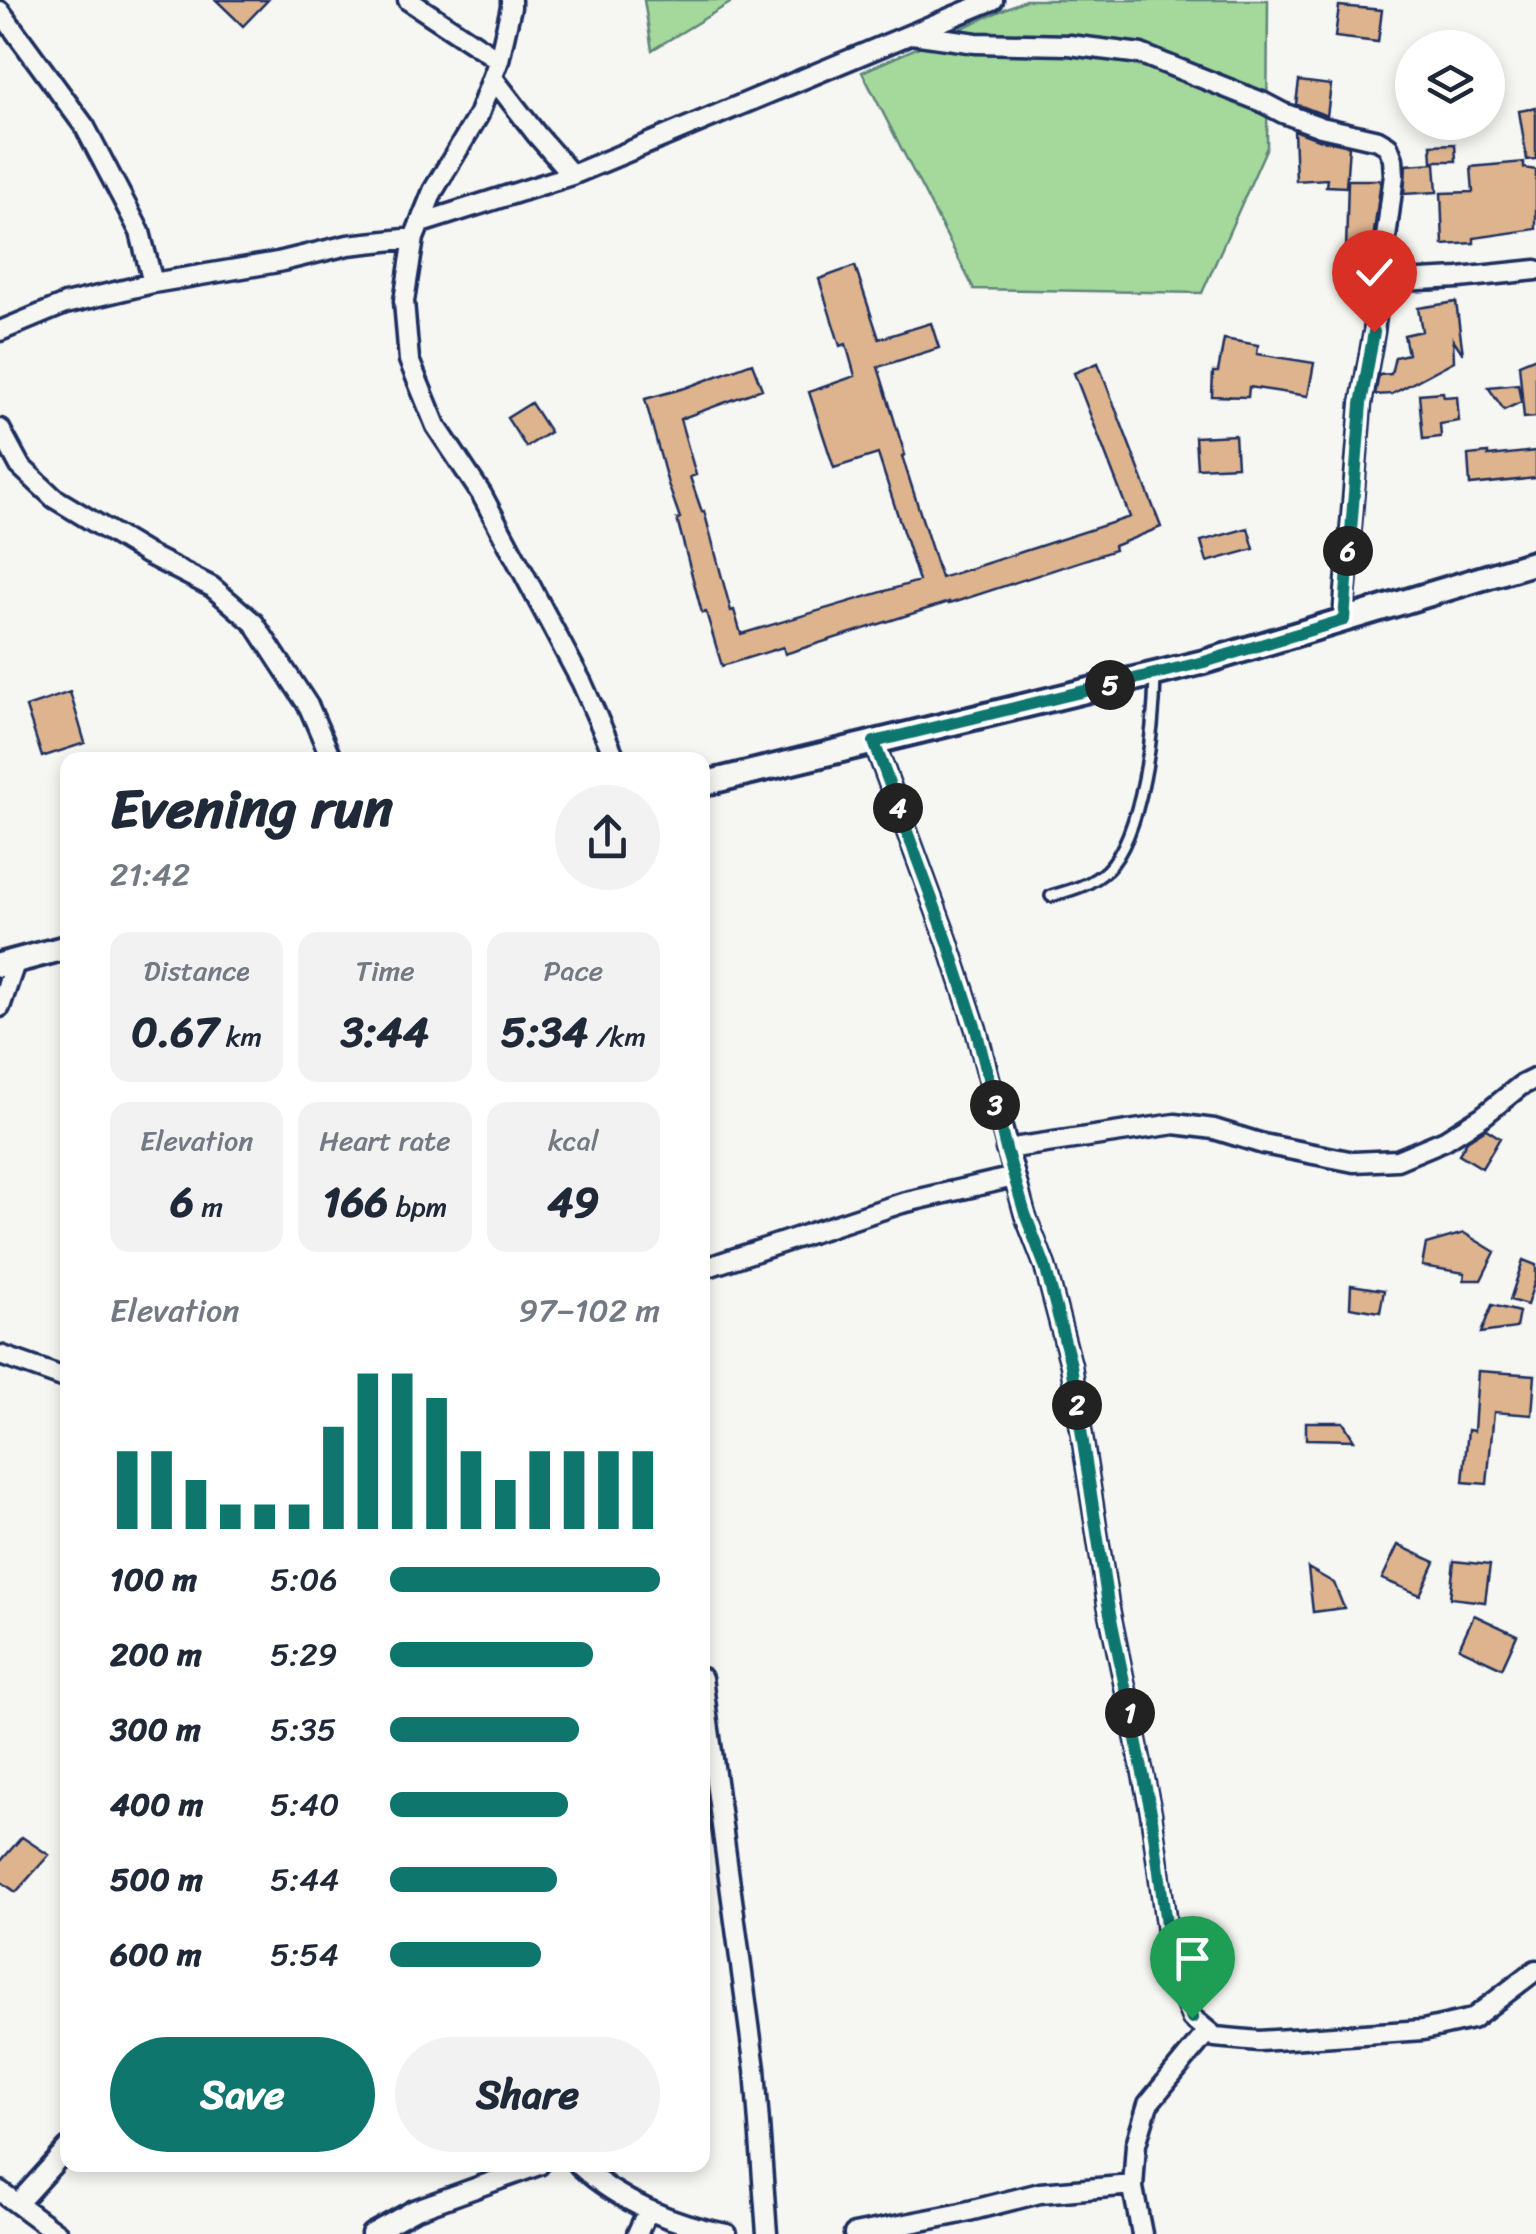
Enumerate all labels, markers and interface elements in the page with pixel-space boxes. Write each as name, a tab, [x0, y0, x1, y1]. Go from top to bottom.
map controls	[1395, 30, 1505, 140]
button: layers	[1395, 30, 1505, 140]
pin	[1332, 230, 1417, 333]
icon: check	[1347, 245, 1402, 300]
pin: 6	[1323, 526, 1373, 576]
text: 6	[1340, 526, 1356, 575]
pin: 5	[1085, 660, 1135, 710]
text: 5	[1101, 660, 1119, 709]
text: Evening run	[110, 760, 393, 857]
pin: 4	[873, 783, 923, 833]
text: 4	[889, 783, 907, 832]
button: share	[555, 785, 660, 890]
text: 21:42	[110, 846, 190, 903]
text: Distance	[144, 946, 250, 995]
text: Time	[355, 946, 415, 995]
text: Pace	[544, 946, 603, 995]
text: 0.67	[131, 995, 218, 1069]
text: 3:44	[341, 995, 429, 1069]
text: 5:34	[501, 995, 588, 1069]
text: km	[218, 1012, 262, 1061]
text: /km	[588, 1012, 646, 1061]
pin: 3	[970, 1080, 1020, 1130]
text: 3	[987, 1080, 1003, 1129]
text: Elevation	[140, 1116, 253, 1165]
text: Heart rate	[319, 1116, 451, 1165]
text: kcal	[548, 1116, 599, 1165]
text: 6	[170, 1165, 194, 1239]
text: 166	[323, 1165, 388, 1239]
text: 49	[547, 1165, 599, 1239]
text: m	[194, 1182, 223, 1231]
text: bpm	[388, 1182, 447, 1231]
text: Elevation	[110, 1282, 240, 1339]
text: 97–102 m	[519, 1282, 660, 1339]
pin: 2	[1052, 1380, 1102, 1430]
text: 2	[1069, 1380, 1085, 1429]
text: 100 m	[110, 1551, 197, 1608]
text: 5:06	[270, 1551, 338, 1608]
text: 200 m	[110, 1626, 202, 1683]
text: 5:29	[270, 1626, 337, 1683]
pin: 1	[1105, 1688, 1155, 1738]
text: 1	[1124, 1688, 1136, 1737]
text: 300 m	[110, 1701, 201, 1758]
text: 5:35	[270, 1701, 336, 1758]
text: 400 m	[110, 1776, 203, 1833]
text: 5:40	[270, 1776, 339, 1833]
text: 500 m	[110, 1851, 203, 1908]
text: 5:44	[270, 1851, 339, 1908]
pin	[1150, 1916, 1235, 2019]
text: 600 m	[110, 1926, 202, 1983]
text: 5:54	[270, 1926, 339, 1983]
icon: arrive	[1165, 1931, 1220, 1986]
button: Save	[110, 2037, 375, 2152]
button: Share	[395, 2037, 660, 2152]

